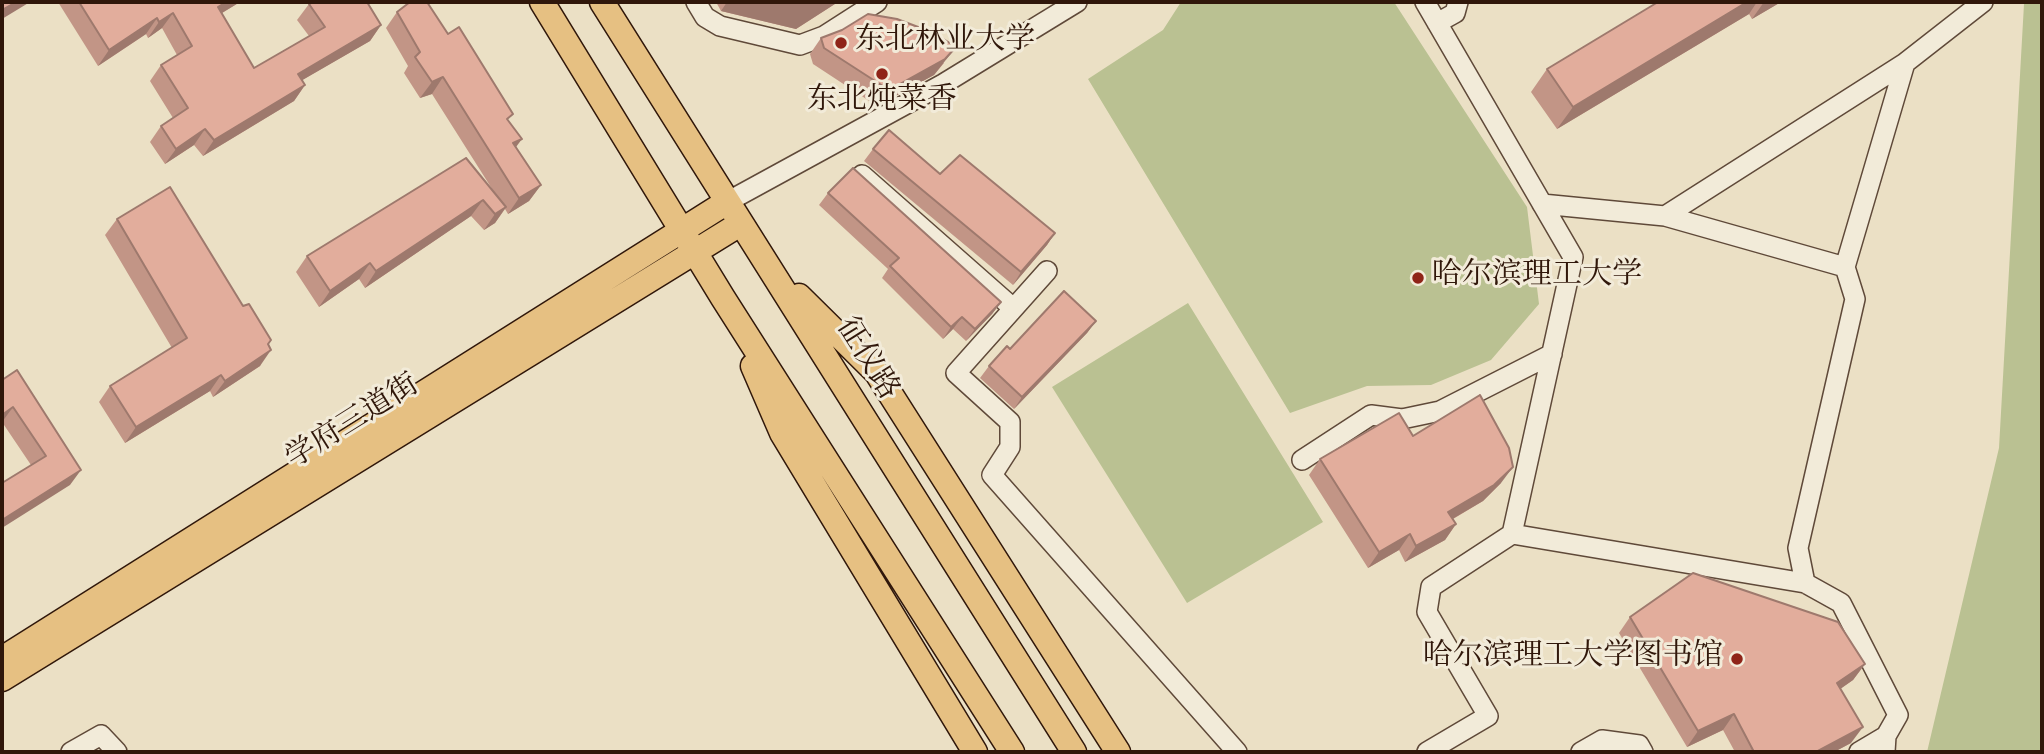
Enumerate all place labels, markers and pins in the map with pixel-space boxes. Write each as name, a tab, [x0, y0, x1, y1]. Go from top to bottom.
place label: 东北林业大学	[855, 25, 1035, 61]
marker: 东北林业大学	[833, 35, 849, 51]
marker: 东北炖菜香	[874, 66, 890, 82]
place label: 东北炖菜香	[807, 85, 957, 121]
place label: 哈尔滨理工大学	[1432, 260, 1642, 296]
marker: 哈尔滨理工大学	[1410, 270, 1426, 286]
place label: 哈尔滨理工大学图书馆	[1423, 641, 1723, 677]
marker: 哈尔滨理工大学图书馆	[1729, 651, 1745, 667]

